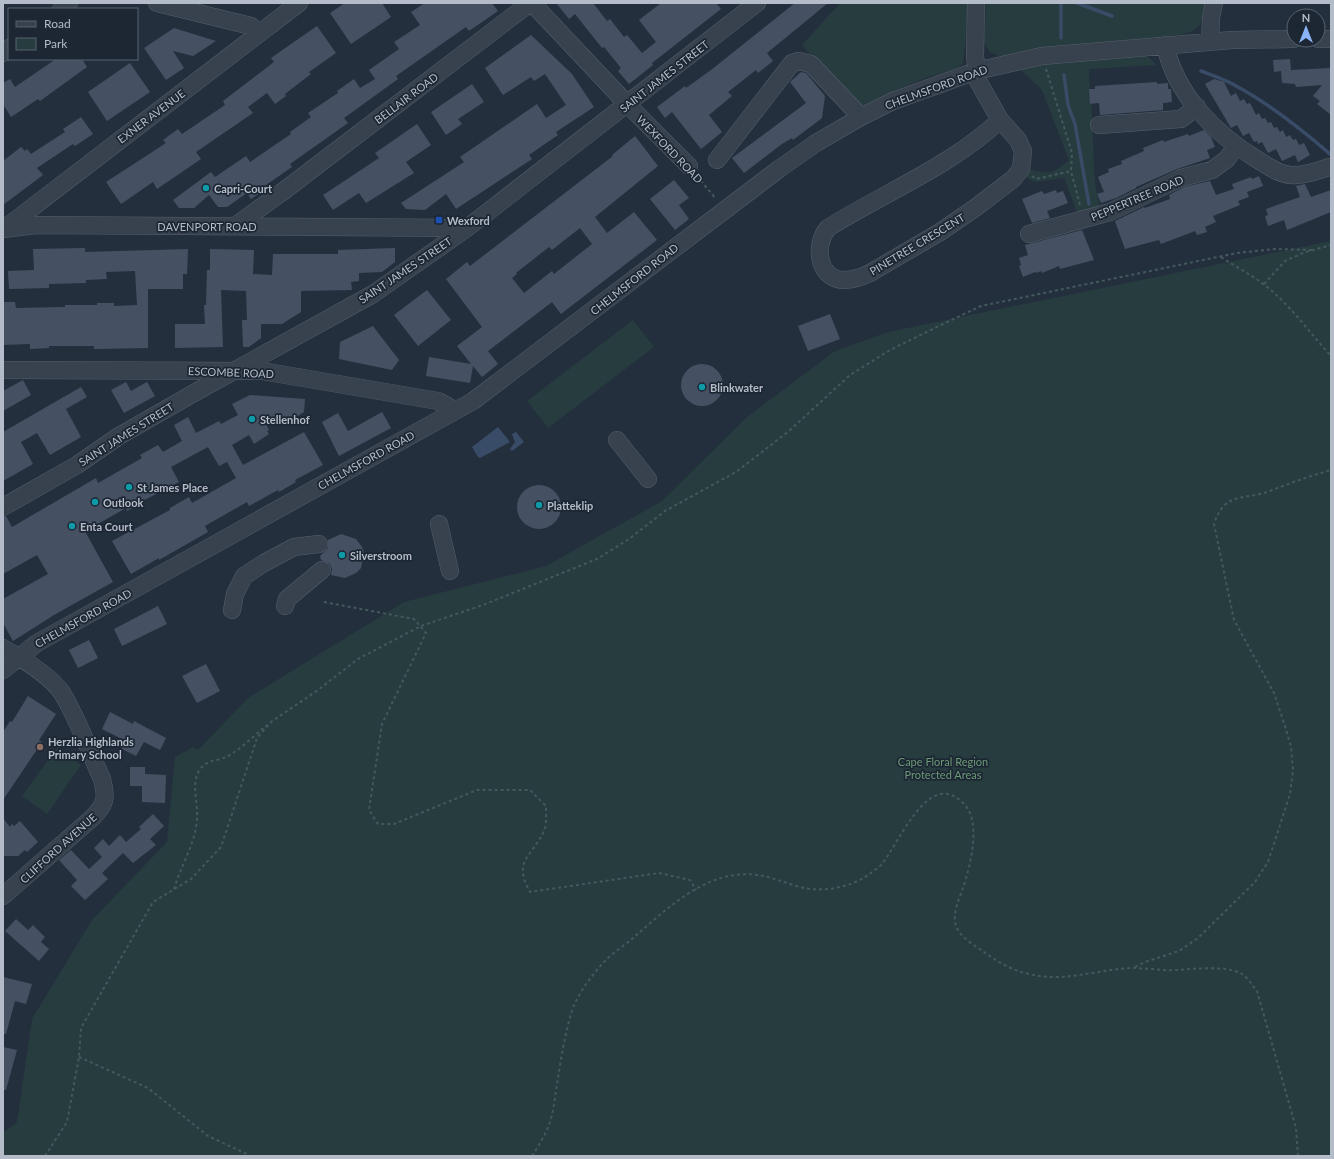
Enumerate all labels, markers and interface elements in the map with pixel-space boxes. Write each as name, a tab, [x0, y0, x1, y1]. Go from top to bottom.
legend	[8, 8, 138, 60]
north arrow	[1286, 8, 1326, 48]
text: N	[1302, 11, 1310, 24]
text: Road	[44, 16, 71, 31]
text: Park	[44, 36, 68, 51]
street label: SAINT JAMES STREET	[617, 37, 711, 115]
street label: CHELMSFORD ROAD	[883, 62, 989, 112]
street label: BELLAIR ROAD	[372, 70, 440, 126]
street label: EXNER AVENUE	[115, 86, 187, 146]
street label: WEXFORD ROAD	[634, 112, 706, 186]
street label: PEPPERTREE ROAD	[1089, 173, 1185, 223]
place label: Capri-Court	[214, 182, 273, 195]
marker: Capri-Court	[201, 183, 211, 193]
street label: PINETREE CRESCENT	[867, 210, 967, 278]
place label: Wexford	[447, 214, 490, 227]
marker: Wexford	[434, 215, 444, 225]
street label: DAVENPORT ROAD	[157, 220, 257, 233]
street label: SAINT JAMES STREET	[356, 234, 454, 306]
street label: CHELMSFORD ROAD	[587, 241, 681, 317]
street label: ESCOMBE ROAD	[188, 364, 274, 380]
place label: Blinkwater	[710, 381, 764, 394]
marker: Blinkwater	[697, 382, 707, 392]
street label: SAINT JAMES STREET	[76, 399, 176, 468]
place label: Stellenhof	[260, 413, 310, 426]
marker: Stellenhof	[247, 414, 257, 424]
street label: CHELMSFORD ROAD	[316, 428, 416, 492]
place label: St James Place	[137, 481, 208, 494]
marker: St James Place	[124, 482, 134, 492]
place label: Outlook	[103, 496, 143, 509]
marker: Outlook	[90, 497, 100, 507]
place label: Platteklip	[547, 499, 593, 512]
marker: Platteklip	[534, 500, 544, 510]
place label: Enta Court	[80, 520, 133, 533]
marker: Enta Court	[67, 521, 77, 531]
place label: Silverstroom	[350, 549, 412, 562]
marker: Silverstroom	[337, 550, 347, 560]
street label: CHELMSFORD ROAD	[33, 586, 133, 650]
place label: Herzlia Highlands Primary School	[48, 735, 134, 761]
marker: Herzlia Highlands Primary School	[35, 742, 45, 752]
park label: Cape Floral Region Protected Areas	[898, 755, 988, 781]
street label: CLIFFORD AVENUE	[17, 810, 99, 886]

